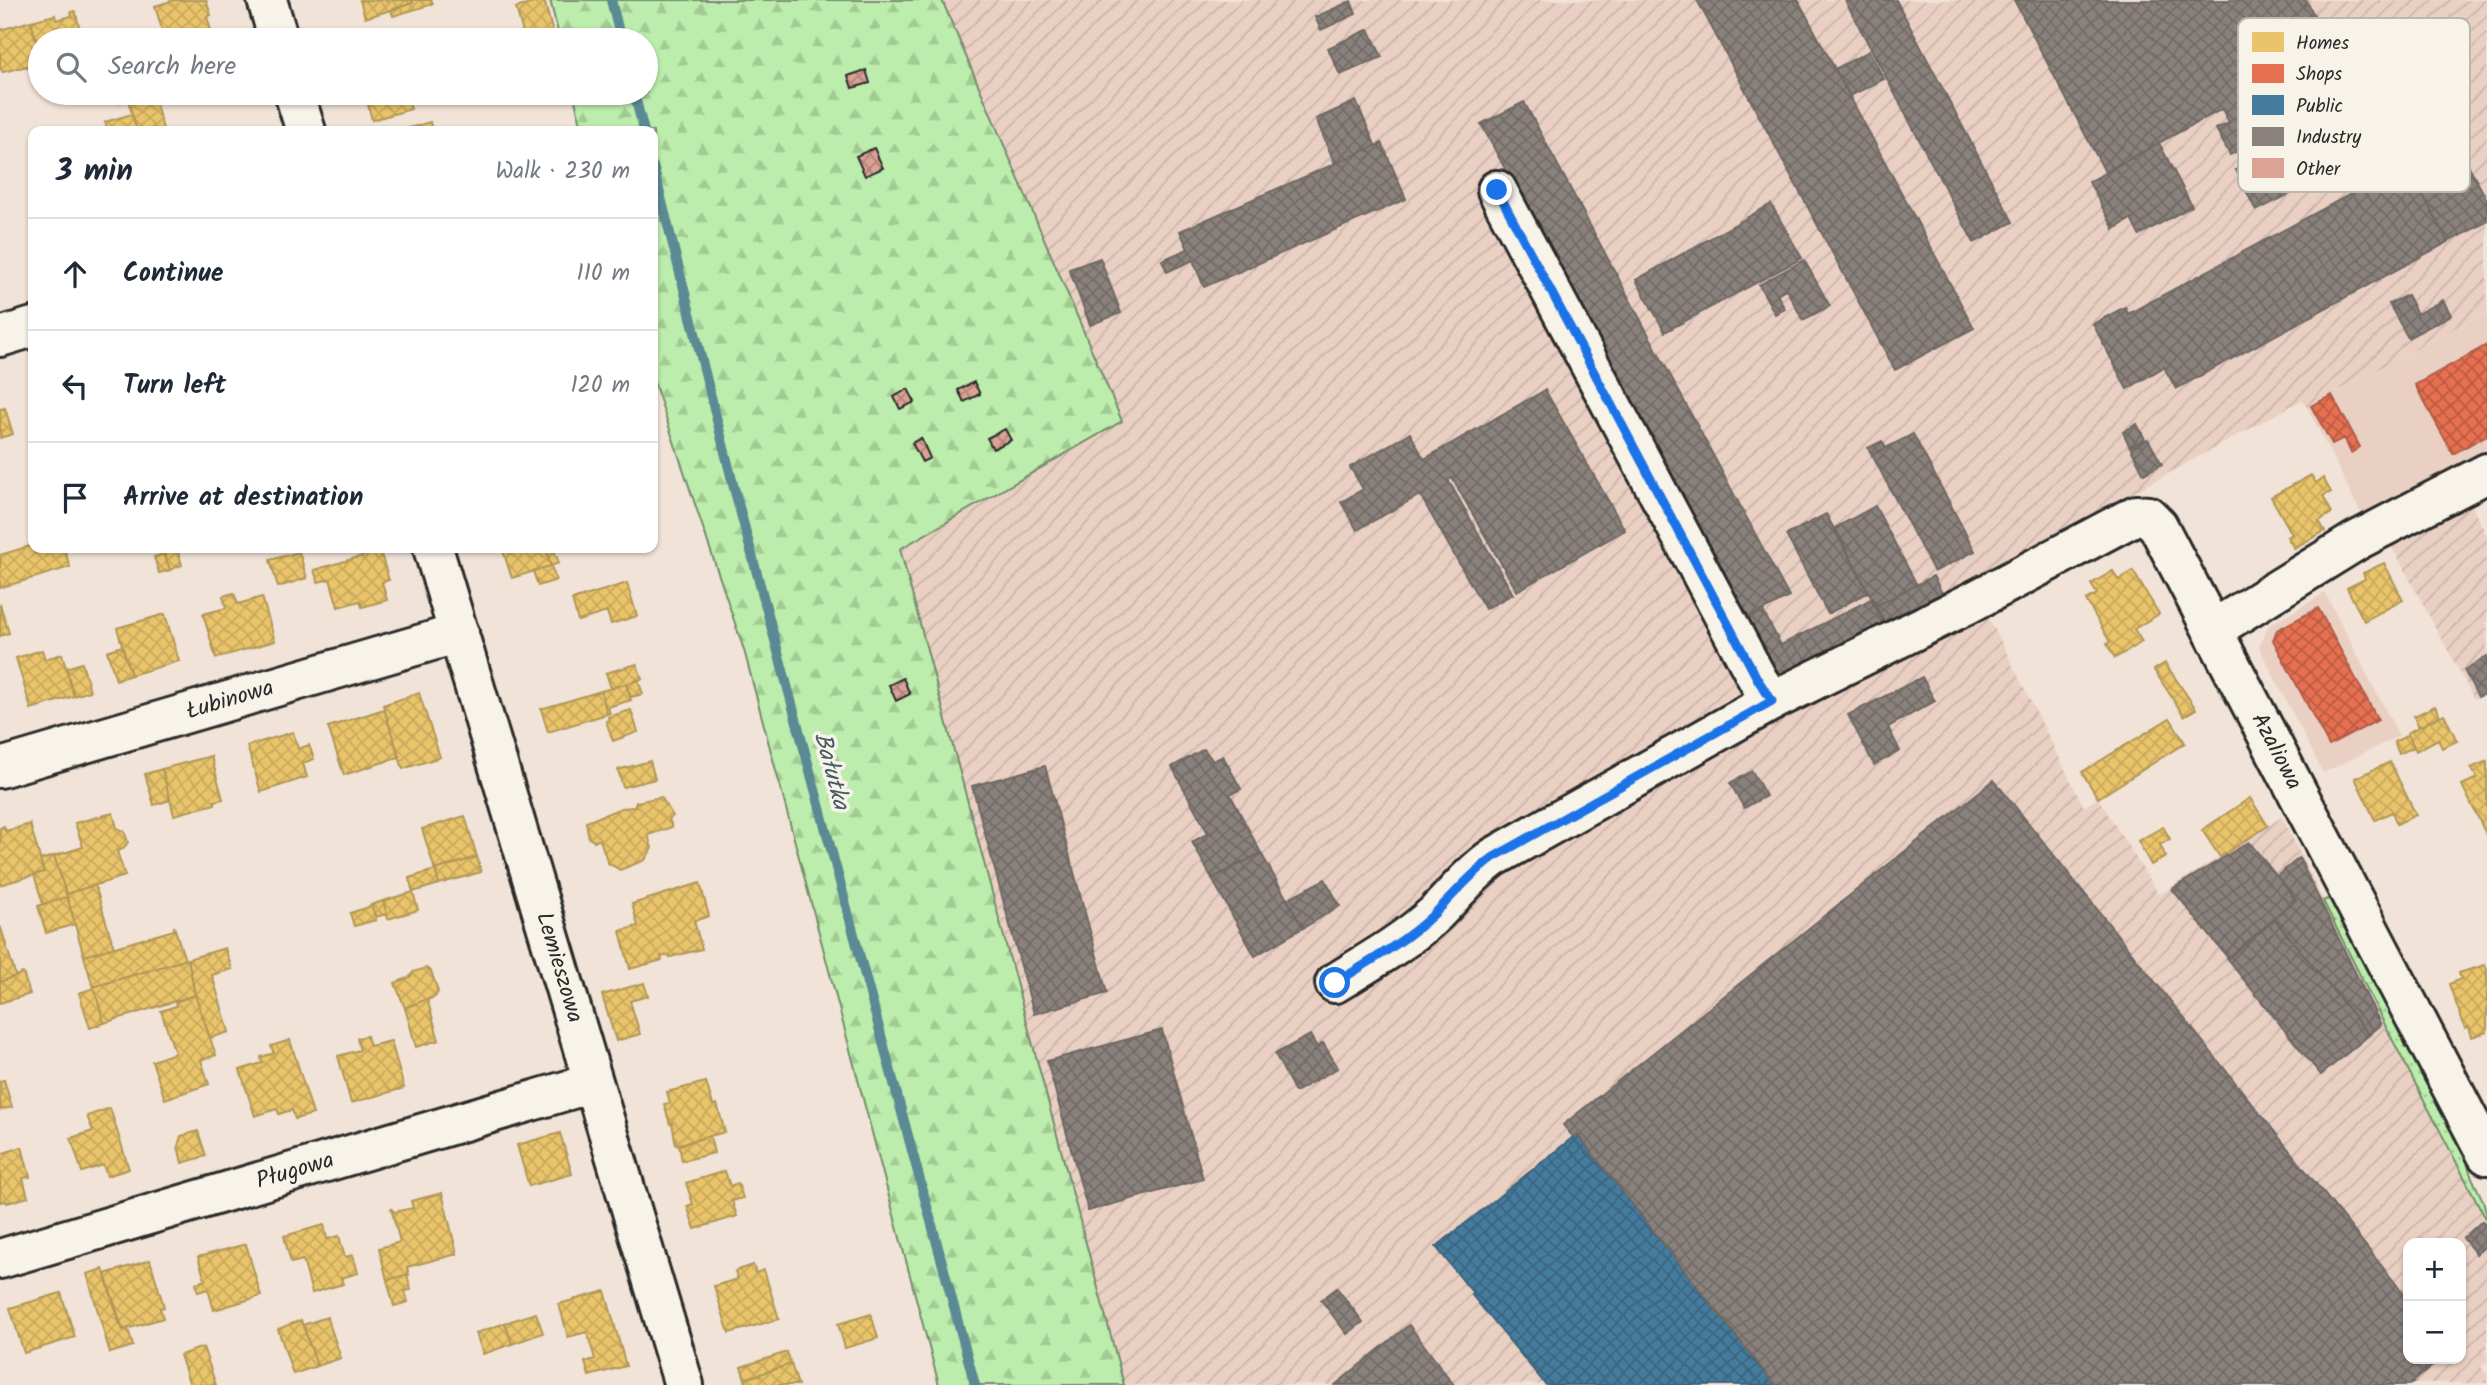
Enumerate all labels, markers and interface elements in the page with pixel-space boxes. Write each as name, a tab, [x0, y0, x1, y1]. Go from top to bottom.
legend	[2238, 18, 2470, 192]
search box	[28, 28, 658, 105]
text: Homes	[2296, 29, 2349, 59]
text: Search here	[108, 46, 236, 88]
icon: search	[52, 48, 90, 86]
text: Shops	[2296, 60, 2342, 90]
text: Public	[2296, 92, 2343, 122]
text: Industry	[2296, 123, 2362, 153]
text: 3 min	[56, 148, 133, 196]
text: Walk · 230 m	[495, 154, 630, 190]
text: Other	[2296, 155, 2342, 185]
route end	[1481, 174, 1512, 205]
text: Continue	[123, 253, 224, 295]
icon: ahead	[56, 255, 94, 293]
text: 110 m	[577, 256, 630, 292]
text: Turn left	[123, 365, 226, 407]
icon: left	[56, 367, 94, 405]
text: 120 m	[570, 368, 630, 404]
text: Arrive at destination	[123, 477, 363, 519]
icon: arrive	[56, 479, 94, 517]
street label: Łubinowa	[182, 670, 278, 730]
street label: Azaliowa	[2241, 707, 2311, 797]
water label: Bałutka	[802, 728, 860, 816]
street label: Lemieszowa	[525, 908, 592, 1027]
route start	[1319, 967, 1350, 998]
street label: Pługowa	[252, 1143, 338, 1200]
map controls	[2403, 1238, 2466, 1364]
button: +	[2403, 1238, 2466, 1301]
button: −	[2403, 1301, 2466, 1364]

